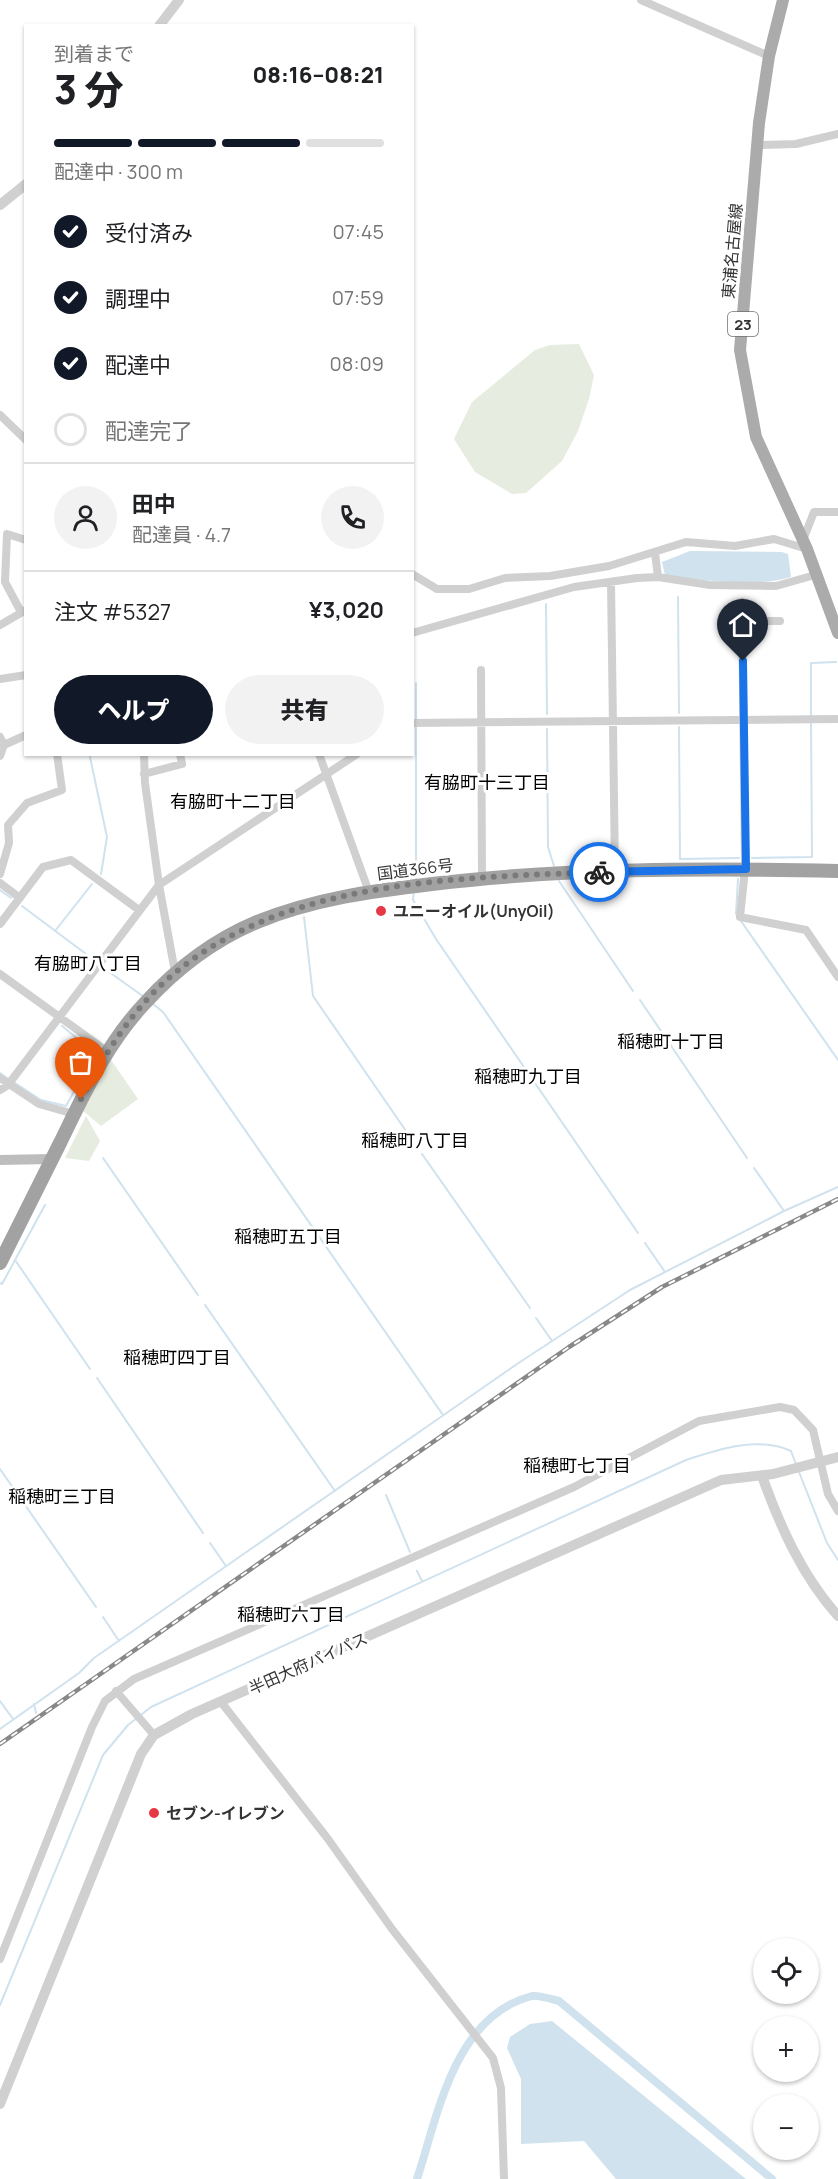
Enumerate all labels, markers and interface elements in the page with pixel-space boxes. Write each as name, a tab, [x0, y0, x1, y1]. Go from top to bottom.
text: 到着まで	[54, 40, 134, 67]
text: 08:16–08:21	[252, 60, 384, 90]
text: 3 分	[54, 62, 124, 116]
text: 配達中 · 300 m	[54, 158, 183, 185]
street label: 東浦名古屋線	[717, 202, 747, 300]
icon: check	[54, 215, 87, 248]
text: 受付済み	[105, 218, 193, 248]
text: 07:45	[332, 218, 384, 245]
icon: check	[54, 281, 87, 314]
text: 調理中	[105, 284, 171, 314]
text: 07:59	[332, 284, 384, 311]
road number: 23	[728, 312, 758, 336]
icon: check	[54, 347, 87, 380]
text: 配達中	[105, 350, 171, 380]
text: 08:09	[330, 350, 384, 377]
text: 配達完了	[105, 416, 193, 446]
button: person	[54, 486, 117, 549]
button: phone	[321, 486, 384, 549]
text: 田中	[132, 489, 176, 519]
text: 配達員 · 4.7	[132, 521, 231, 548]
text: ¥3,020	[309, 595, 384, 625]
text: 注文 #5327	[54, 597, 171, 627]
pin	[717, 599, 768, 661]
icon: home	[726, 608, 759, 641]
button: ヘルプ	[54, 675, 213, 744]
button: 共有	[225, 675, 384, 744]
district label: 有脇町十三丁目	[424, 770, 550, 794]
district label: 有脇町十二丁目	[170, 789, 296, 813]
courier	[569, 842, 629, 902]
street label: 国道366号	[376, 853, 454, 885]
icon: bike	[583, 856, 616, 889]
place label: ユニーオイル(UnyOil)	[393, 900, 555, 922]
marker: ユニーオイル(UnyOil)	[374, 904, 388, 918]
district label: 有脇町八丁目	[34, 951, 142, 975]
district label: 稲穂町十丁目	[617, 1029, 725, 1053]
pin	[55, 1037, 106, 1099]
icon: bag	[64, 1046, 97, 1079]
district label: 稲穂町九丁目	[474, 1064, 582, 1088]
district label: 稲穂町八丁目	[361, 1128, 469, 1152]
district label: 稲穂町五丁目	[234, 1224, 342, 1248]
district label: 稲穂町四丁目	[123, 1345, 231, 1369]
district label: 稲穂町七丁目	[523, 1453, 631, 1477]
district label: 稲穂町三丁目	[8, 1484, 116, 1508]
district label: 稲穂町六丁目	[237, 1602, 345, 1626]
street label: 半田大府パイパス	[245, 1627, 371, 1699]
place label: セブン-イレブン	[166, 1802, 285, 1824]
marker: セブン-イレブン	[147, 1806, 161, 1820]
map controls	[753, 1938, 819, 2160]
button: locate	[753, 1938, 819, 2004]
button: +	[753, 2016, 819, 2082]
button: −	[753, 2094, 819, 2160]

